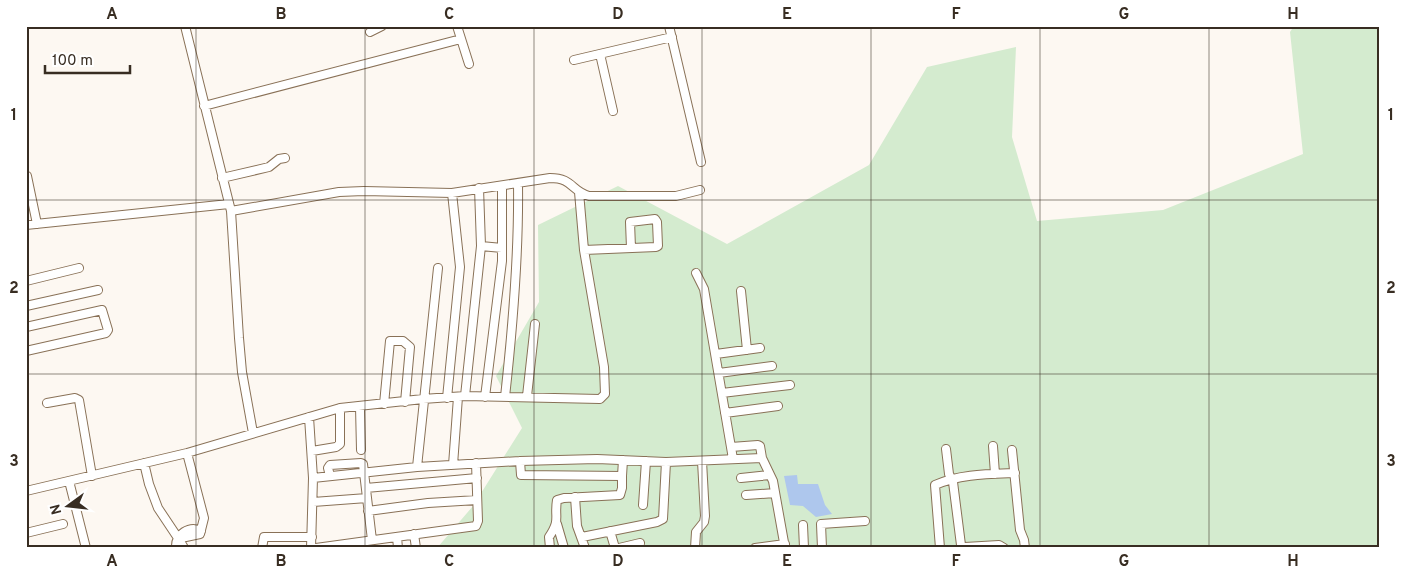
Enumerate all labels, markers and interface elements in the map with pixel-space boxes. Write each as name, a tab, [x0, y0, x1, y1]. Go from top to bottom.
text: A	[106, 5, 118, 25]
text: B	[275, 5, 287, 25]
text: C	[444, 5, 454, 25]
text: D	[612, 5, 624, 25]
text: E	[782, 5, 792, 25]
text: F	[951, 5, 961, 25]
text: G	[1119, 5, 1129, 25]
text: H	[1287, 5, 1299, 25]
scale bar	[45, 42, 130, 74]
text: 100 m	[52, 52, 93, 71]
text: 1	[11, 106, 17, 126]
text: 1	[1388, 106, 1394, 126]
text: 2	[9, 279, 19, 299]
text: 2	[1386, 279, 1396, 299]
text: 3	[9, 452, 19, 472]
text: 3	[1386, 452, 1396, 472]
north arrow	[42, 482, 92, 532]
text: N	[47, 502, 66, 516]
text: A	[106, 552, 118, 572]
text: B	[275, 552, 287, 572]
text: C	[444, 552, 454, 572]
text: D	[612, 552, 624, 572]
text: E	[782, 552, 792, 572]
text: F	[951, 552, 961, 572]
text: G	[1119, 552, 1129, 572]
text: H	[1287, 552, 1299, 572]

